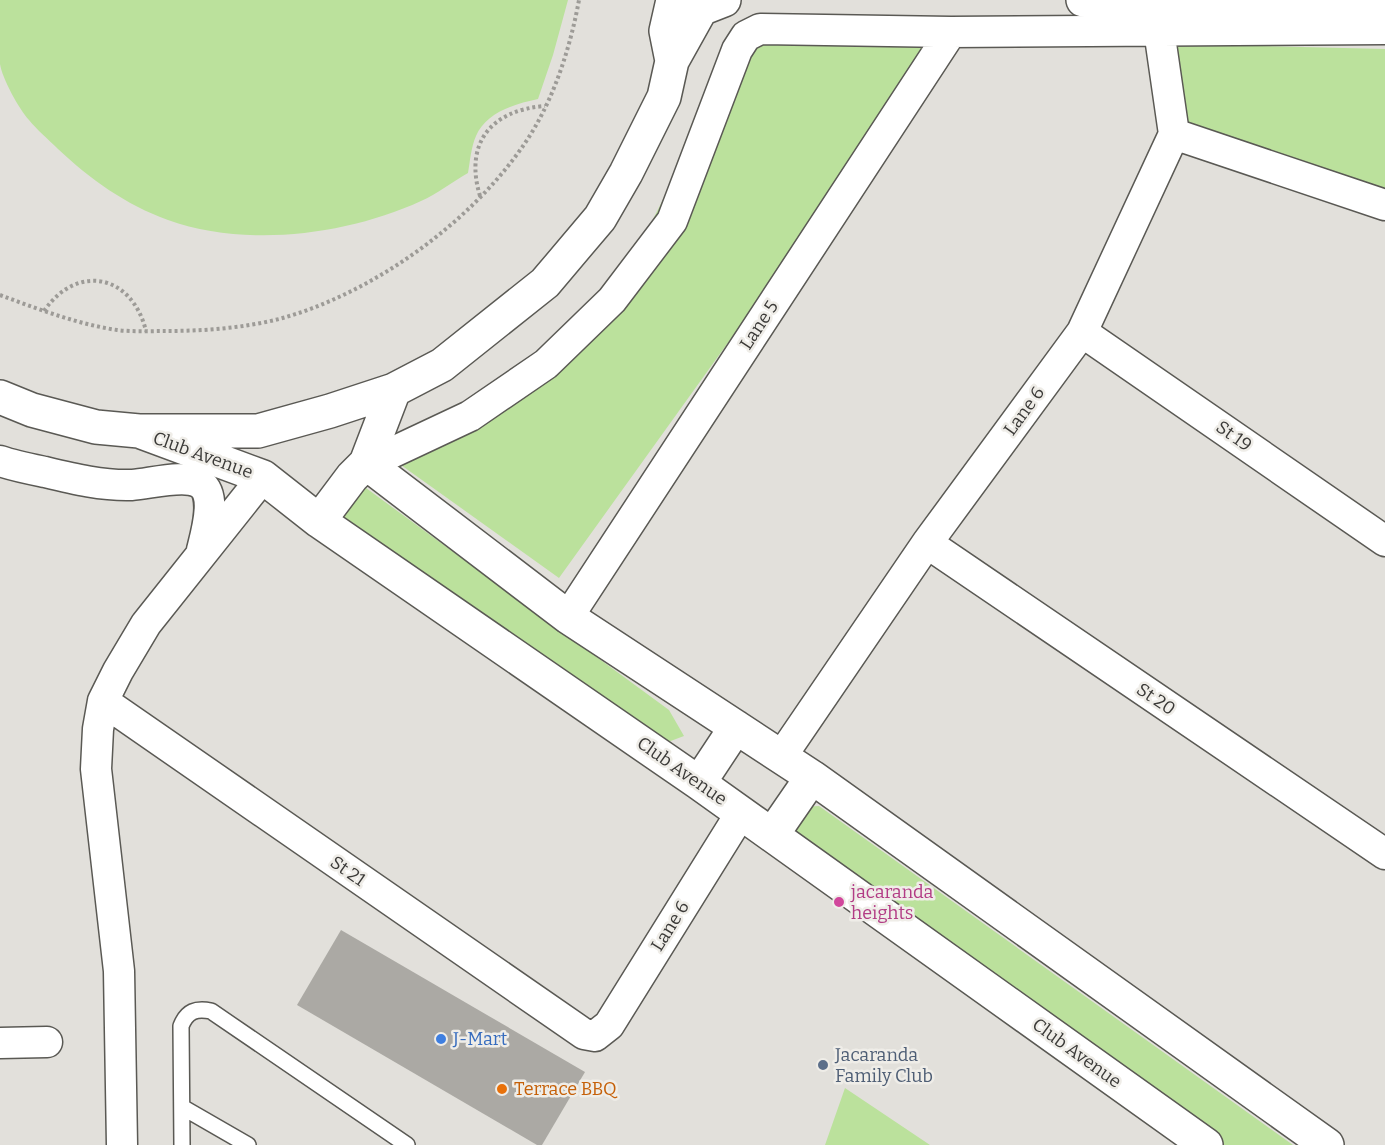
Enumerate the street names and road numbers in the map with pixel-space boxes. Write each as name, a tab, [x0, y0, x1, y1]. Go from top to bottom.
street label: Lane 5	[735, 296, 783, 354]
street label: Lane 6	[999, 382, 1049, 440]
street label: St 19	[1212, 416, 1256, 456]
street label: Club Avenue	[150, 427, 256, 483]
street label: St 20	[1132, 678, 1180, 720]
street label: Club Avenue	[633, 732, 731, 810]
street label: St 21	[326, 851, 370, 891]
street label: Lane 6	[646, 897, 694, 955]
street label: Club Avenue	[1028, 1013, 1126, 1093]

